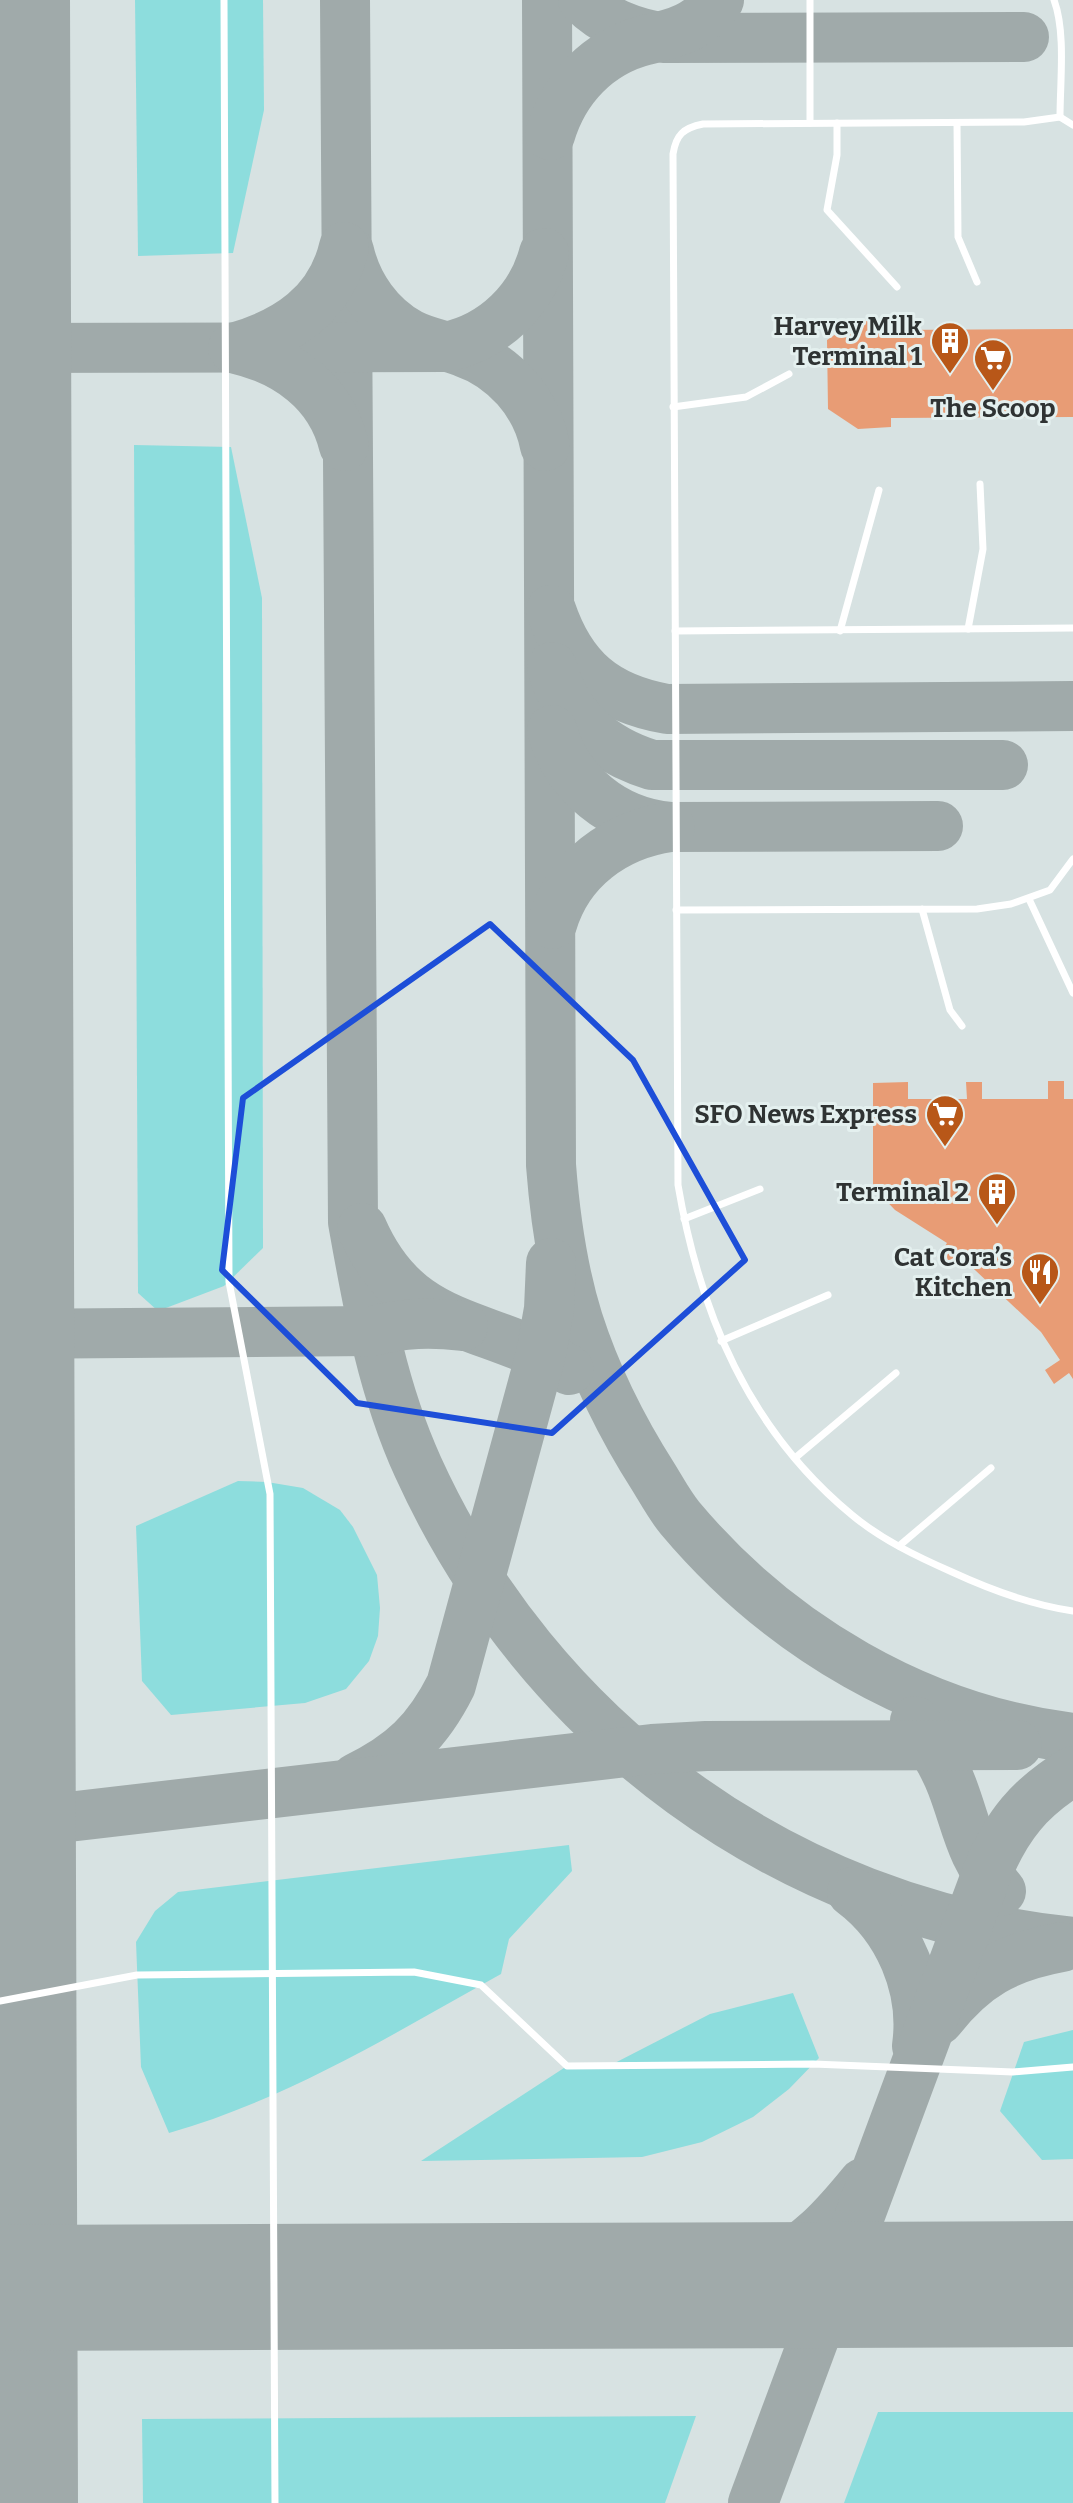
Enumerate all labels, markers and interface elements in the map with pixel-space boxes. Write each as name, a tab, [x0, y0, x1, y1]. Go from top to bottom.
place label: Harvey Milk Terminal 1	[774, 311, 923, 372]
building icon: Harvey Milk Terminal 1	[929, 320, 971, 375]
supermarket icon: The Scoop	[972, 337, 1014, 392]
place label: The Scoop	[930, 393, 1056, 424]
supermarket icon: SFO News Express	[924, 1093, 966, 1148]
place label: SFO News Express	[694, 1099, 917, 1130]
building icon: Terminal 2	[976, 1171, 1018, 1226]
place label: Terminal 2	[836, 1177, 969, 1208]
place label: Cat Cora’s Kitchen	[894, 1242, 1012, 1303]
restaurant icon: Cat Cora’s Kitchen	[1019, 1251, 1061, 1306]

